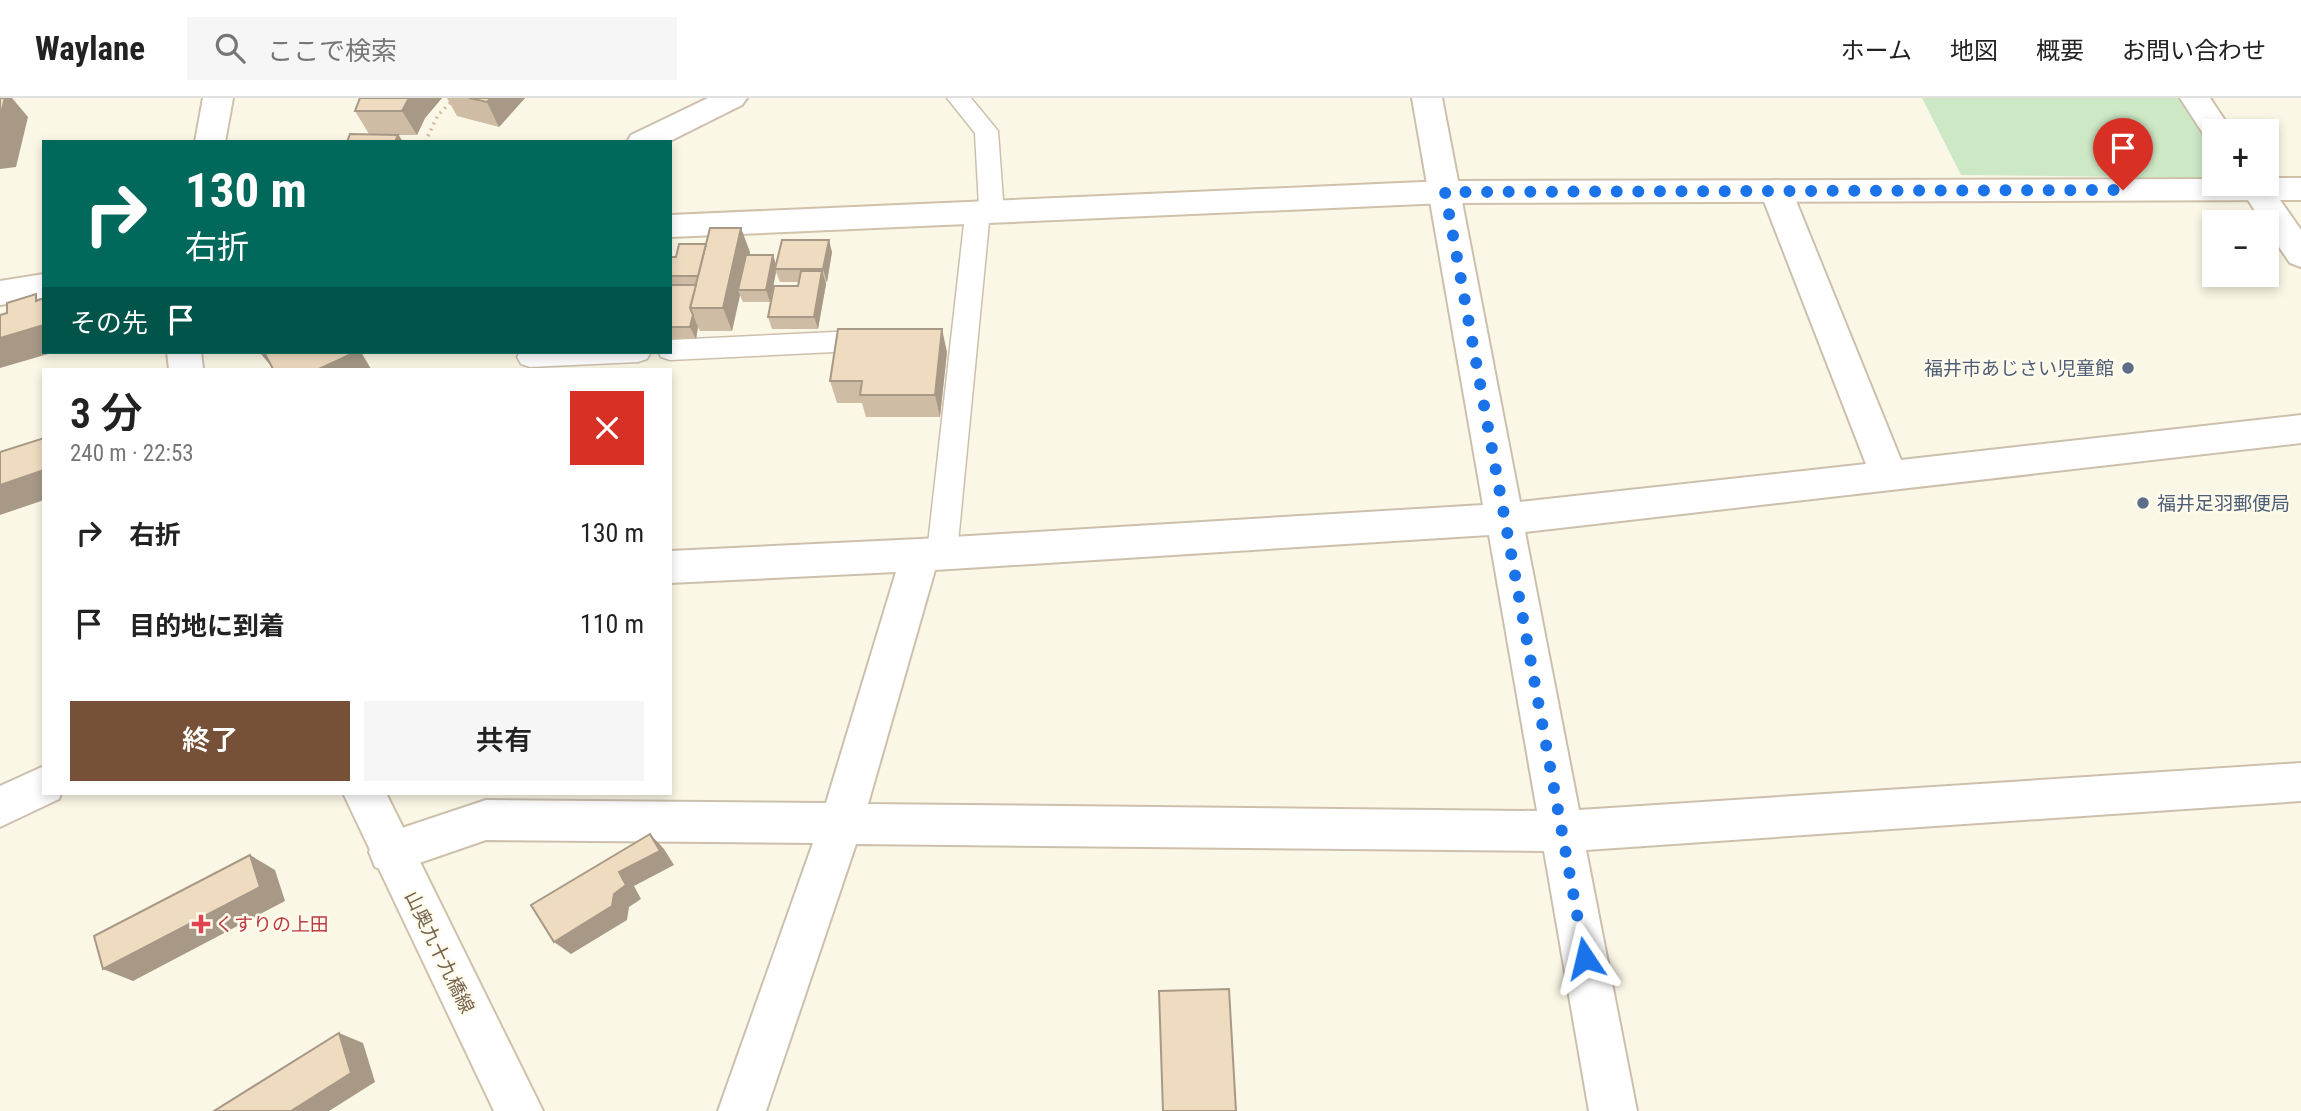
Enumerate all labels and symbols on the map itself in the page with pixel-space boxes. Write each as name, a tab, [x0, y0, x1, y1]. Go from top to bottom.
pin	[2093, 118, 2153, 190]
place label: 福井市あじさい児童館	[1924, 357, 2114, 380]
marker: 福井市あじさい児童館	[2120, 360, 2136, 376]
place label: 福井足羽郵便局	[2157, 492, 2290, 515]
marker: 福井足羽郵便局	[2135, 495, 2151, 511]
street label: 山奥九十九橋線	[400, 887, 479, 1017]
place label: くすりの上田	[215, 913, 329, 936]
marker: くすりの上田	[193, 916, 209, 932]
position arrow	[1548, 921, 1622, 995]

